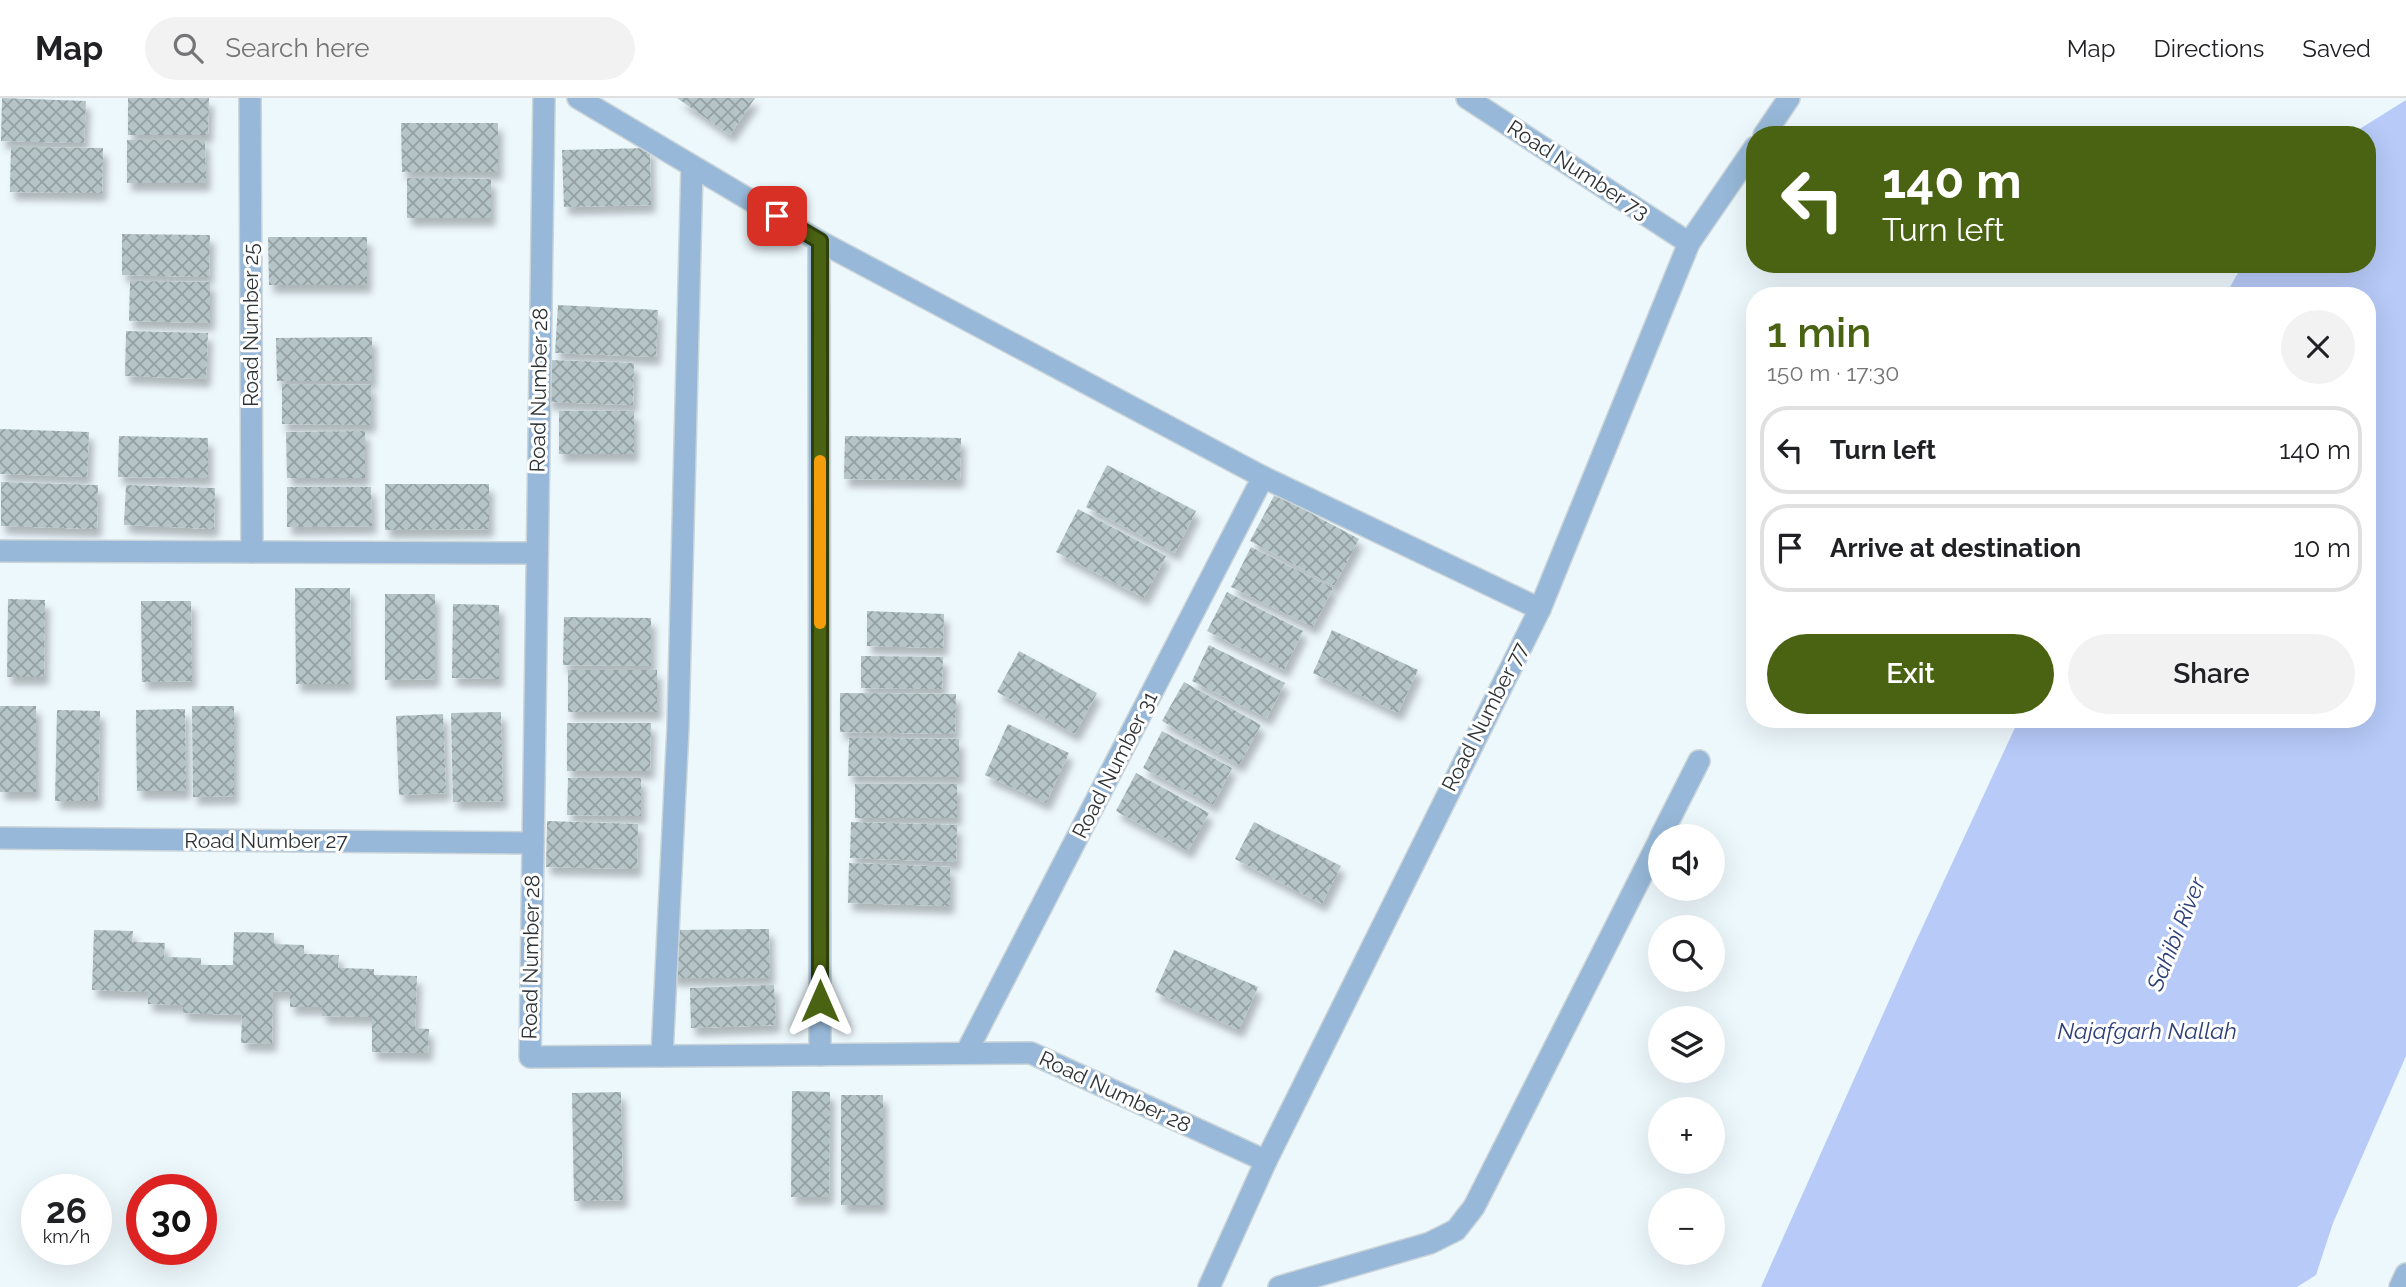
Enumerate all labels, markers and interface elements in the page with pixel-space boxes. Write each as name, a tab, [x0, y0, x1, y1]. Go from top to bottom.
search box	[145, 17, 635, 80]
text: Map	[35, 29, 103, 68]
icon: search	[169, 29, 207, 67]
text: Search here	[225, 33, 370, 63]
text: Map	[2067, 34, 2116, 63]
text: Directions	[2154, 34, 2264, 63]
text: Saved	[2302, 34, 2371, 63]
street label: Road Number 73	[1503, 115, 1654, 225]
text: 140 m	[1882, 152, 2022, 209]
icon: left	[1767, 154, 1858, 245]
pin	[747, 186, 807, 246]
icon: arrive	[758, 197, 796, 235]
text: Turn left	[1882, 211, 2004, 248]
street label: Road Number 25	[238, 243, 263, 407]
street label: Road Number 28	[525, 307, 552, 473]
text: 1 min	[1767, 308, 1871, 357]
button: close	[2281, 310, 2355, 384]
text: 150 m · 17:30	[1767, 359, 1899, 386]
icon: left	[1771, 431, 1809, 469]
text: Turn left	[1830, 435, 1936, 465]
text: 140 m	[2279, 435, 2351, 465]
icon: arrive	[1771, 529, 1809, 567]
text: Arrive at destination	[1830, 533, 2081, 563]
text: 10 m	[2293, 533, 2351, 563]
button: Exit	[1767, 634, 2054, 714]
button: Share	[2068, 634, 2355, 714]
street label: Road Number 77	[1436, 637, 1533, 795]
street label: Road Number 31	[1067, 687, 1162, 842]
map controls	[1648, 824, 1725, 1265]
button: sound	[1648, 824, 1725, 901]
street label: Road Number 27	[184, 828, 348, 853]
water label: Sahibi River	[2140, 872, 2211, 995]
street label: Road Number 28	[517, 874, 544, 1040]
button: search	[1648, 915, 1725, 992]
position arrow	[783, 964, 857, 1038]
button: layers	[1648, 1006, 1725, 1083]
water label: Najafgarh Nallah	[2057, 1017, 2237, 1044]
street label: Road Number 28	[1035, 1045, 1195, 1138]
button: +	[1648, 1097, 1725, 1174]
speed limit sign: 30	[126, 1174, 217, 1265]
button: −	[1648, 1188, 1725, 1265]
text: 26	[46, 1190, 87, 1231]
text: km/h	[43, 1226, 90, 1247]

